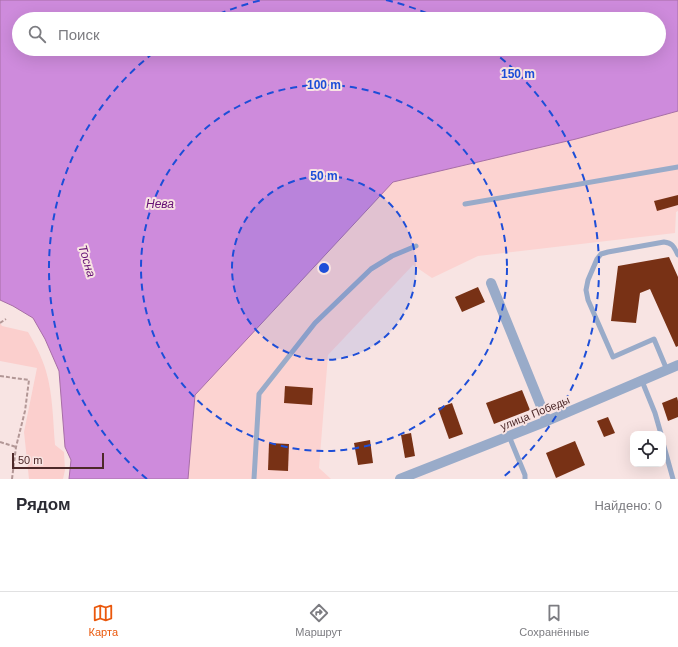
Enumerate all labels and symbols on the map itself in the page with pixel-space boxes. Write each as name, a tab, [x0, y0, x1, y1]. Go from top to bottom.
text: 150 m	[501, 67, 535, 81]
text: 100 m	[307, 78, 341, 92]
text: 50 m	[310, 169, 338, 183]
water label: Нева	[146, 197, 174, 211]
water label: Тосна	[75, 243, 99, 279]
centre of rings	[317, 261, 331, 275]
street label: улица Победы	[499, 394, 571, 432]
scale bar	[12, 451, 104, 470]

